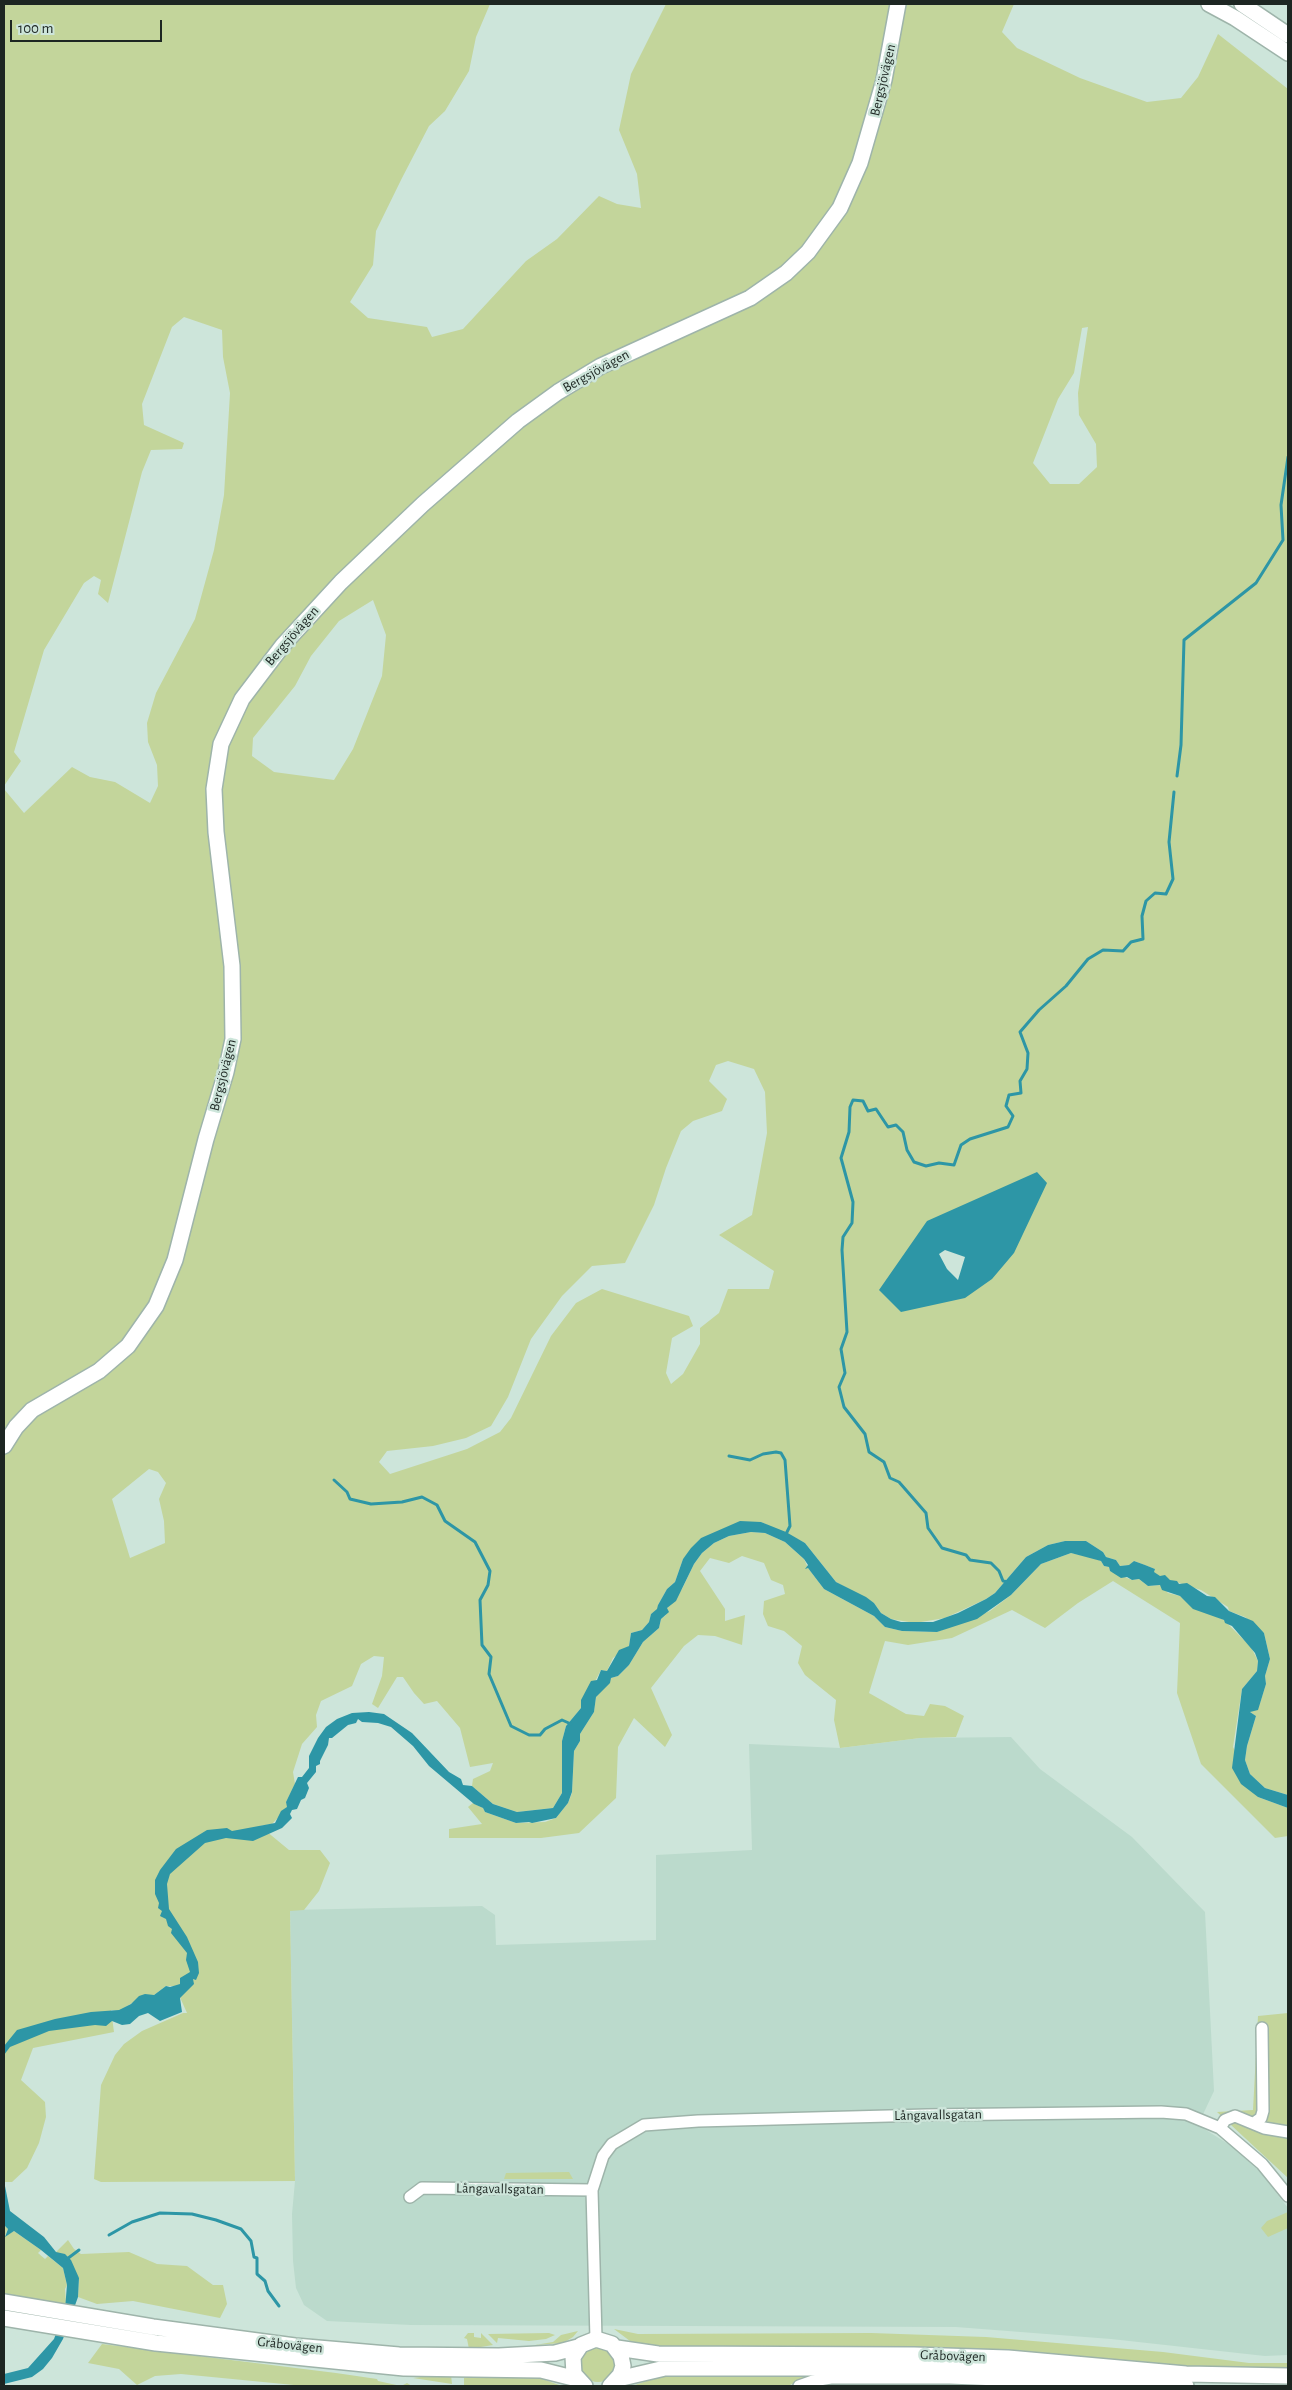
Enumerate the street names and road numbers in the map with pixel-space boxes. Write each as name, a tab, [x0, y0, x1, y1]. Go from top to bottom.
street label: Bergsjövägen	[867, 42, 899, 118]
street label: Bergsjövägen	[560, 346, 632, 396]
street label: Bergsjövägen	[262, 603, 322, 669]
street label: Bergsjövägen	[206, 1037, 240, 1113]
street label: Långavallsgatan	[894, 2106, 982, 2124]
street label: Långavallsgatan	[456, 2180, 544, 2198]
street label: Gråbovägen	[257, 2333, 323, 2357]
street label: Gråbovägen	[920, 2346, 986, 2366]

